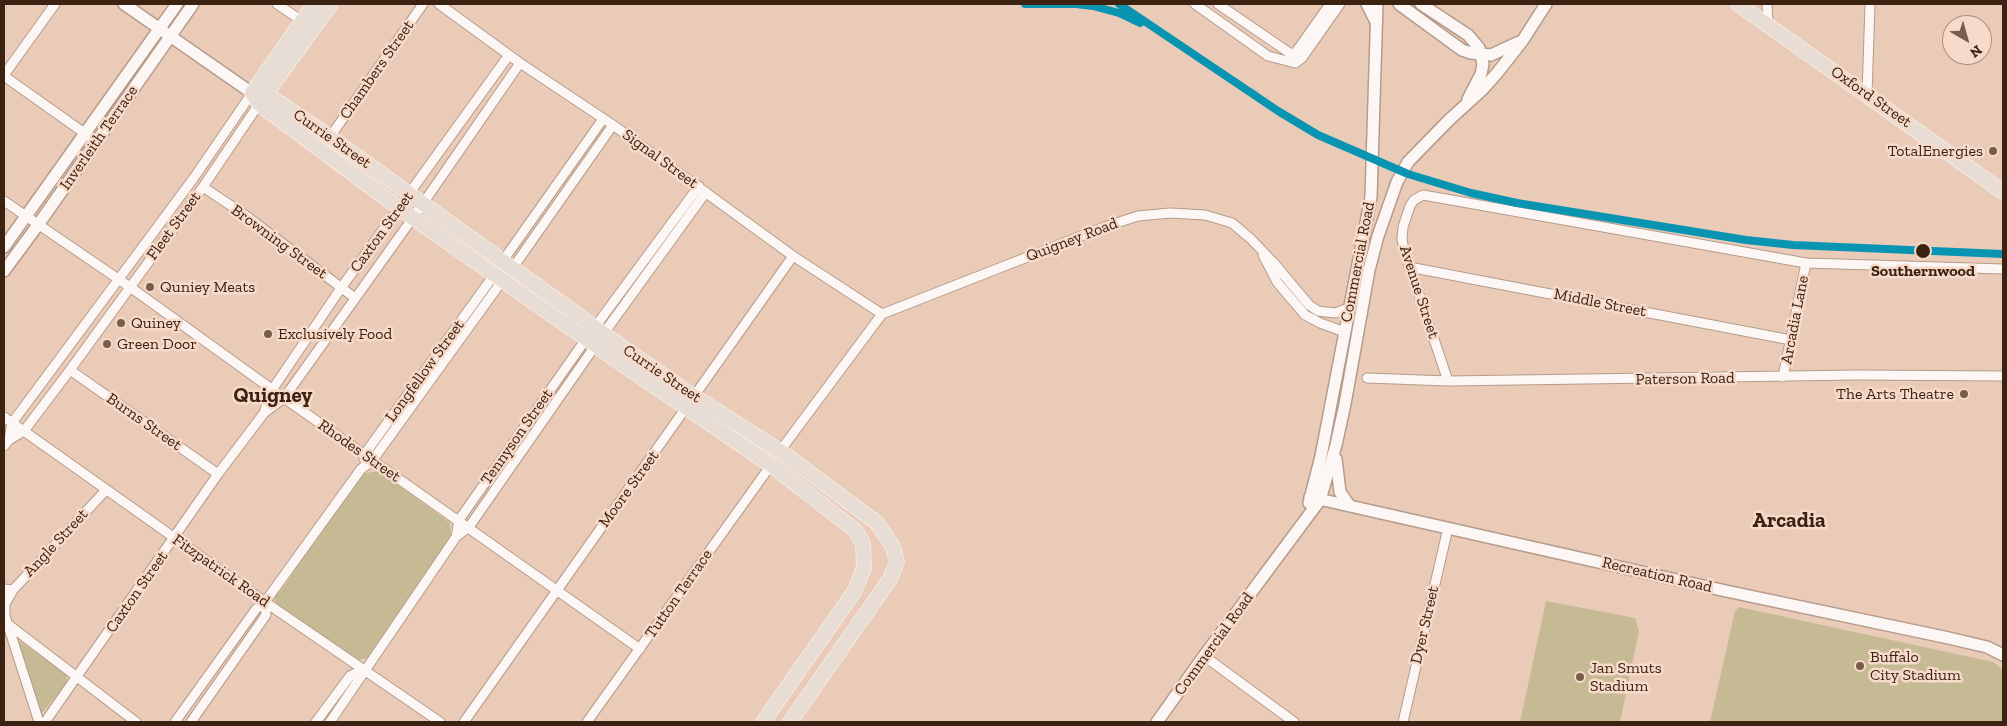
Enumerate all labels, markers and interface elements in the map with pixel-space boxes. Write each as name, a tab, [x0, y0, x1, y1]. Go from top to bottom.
north arrow	[1942, 15, 1992, 65]
street label: Chambers Street	[336, 17, 418, 123]
text: N	[1967, 41, 1985, 61]
street label: Oxford Street	[1827, 62, 1915, 132]
street label: Inverleith Terrace	[56, 82, 142, 194]
street label: Currie Street	[289, 105, 375, 173]
street label: Signal Street	[618, 125, 702, 193]
place label: TotalEnergies	[1887, 141, 1983, 161]
marker: TotalEnergies	[1987, 145, 1999, 157]
street label: Fleet Street	[143, 188, 205, 264]
street label: Caxton Street	[346, 188, 418, 276]
street label: Commercial Road	[1337, 200, 1379, 324]
street label: Browning Street	[227, 201, 331, 283]
street label: Quigney Road	[1023, 214, 1121, 266]
marker: Southernwood	[1914, 242, 1932, 260]
street label: Avenue Street	[1395, 243, 1443, 341]
place label: Southernwood	[1871, 261, 1975, 281]
street label: Arcadia Lane	[1777, 274, 1813, 366]
place label: Quniey Meats	[160, 277, 255, 297]
marker: Quniey Meats	[144, 281, 156, 293]
street label: Middle Street	[1552, 285, 1648, 321]
place label: Quiney	[131, 313, 181, 333]
street label: Longfellow Street	[381, 316, 469, 426]
marker: Quiney	[115, 317, 127, 329]
place label: Exclusively Food	[278, 324, 392, 344]
marker: Exclusively Food	[262, 328, 274, 340]
place label: Green Door	[117, 334, 197, 354]
marker: Green Door	[101, 338, 113, 350]
street label: Currie Street	[619, 341, 705, 407]
street label: Paterson Road	[1635, 369, 1735, 389]
district label: Quigney	[234, 383, 312, 409]
place label: The Arts Theatre	[1836, 384, 1954, 404]
street label: Tennyson Street	[477, 385, 557, 489]
marker: The Arts Theatre	[1958, 388, 1970, 400]
street label: Burns Street	[103, 389, 185, 455]
street label: Rhodes Street	[314, 416, 404, 486]
street label: Moore Street	[595, 447, 663, 531]
street label: Angle Street	[20, 505, 92, 581]
district label: Arcadia	[1752, 508, 1826, 534]
street label: Fitzpatrick Road	[169, 530, 273, 612]
street label: Tutton Terrace	[641, 546, 717, 642]
street label: Caxton Street	[102, 547, 172, 637]
street label: Recreation Road	[1600, 553, 1714, 597]
street label: Dyer Street	[1407, 584, 1443, 666]
street label: Commercial Road	[1170, 589, 1258, 699]
place label: Buffalo City Stadium	[1870, 647, 1961, 685]
place label: Jan Smuts Stadium	[1590, 658, 1662, 696]
marker: Buffalo City Stadium	[1854, 660, 1866, 672]
marker: Jan Smuts Stadium	[1574, 671, 1586, 683]

